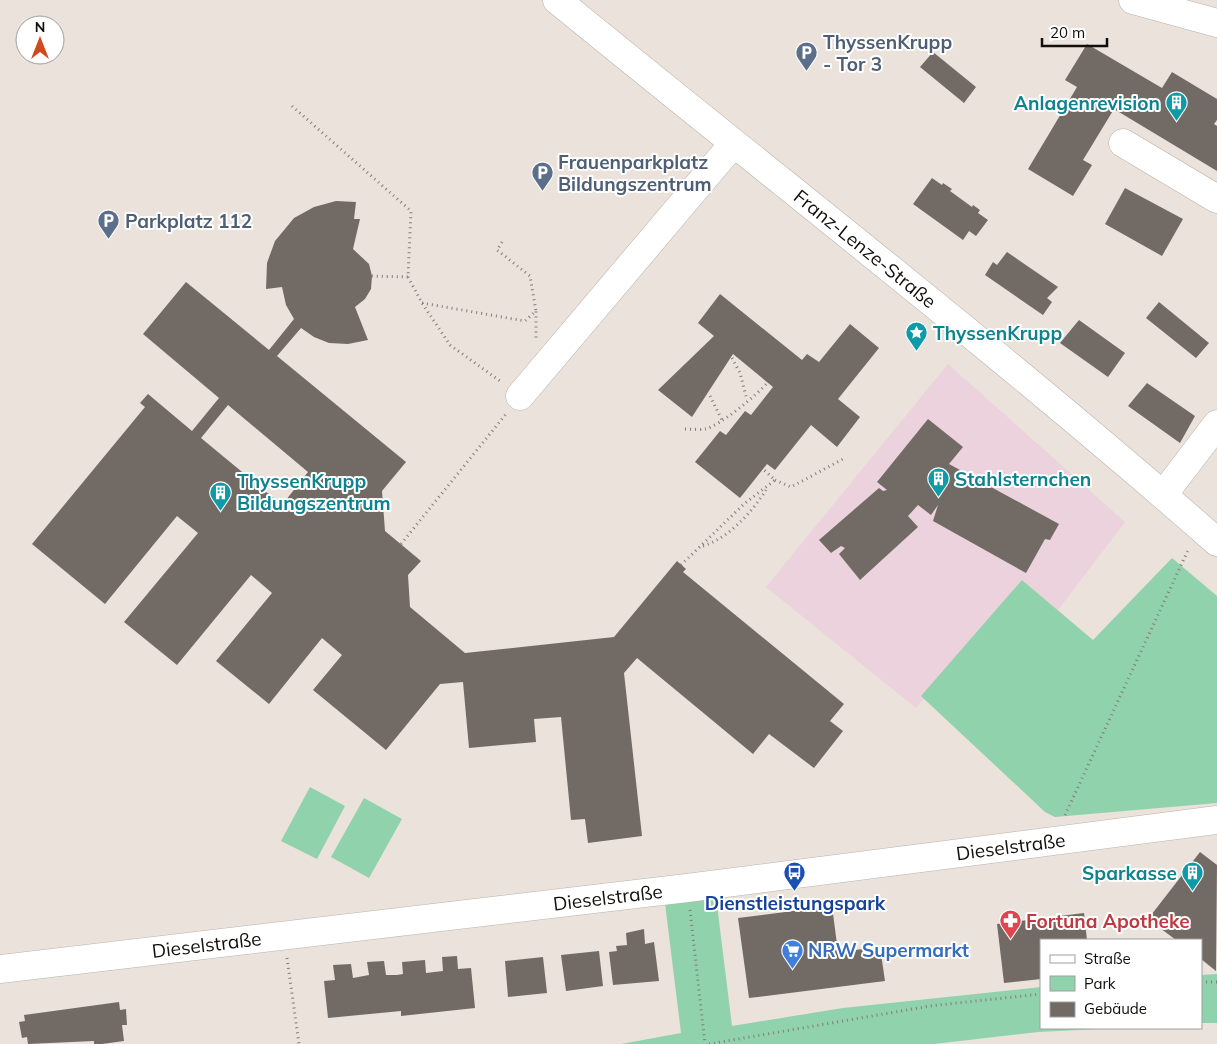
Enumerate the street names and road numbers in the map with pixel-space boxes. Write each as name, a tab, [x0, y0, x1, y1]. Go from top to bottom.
street label: Franz-Lenze-Straße	[789, 184, 941, 313]
street label: Dieselstraße	[955, 828, 1067, 865]
street label: Dieselstraße	[552, 879, 664, 916]
street label: Dieselstraße	[151, 926, 263, 963]

